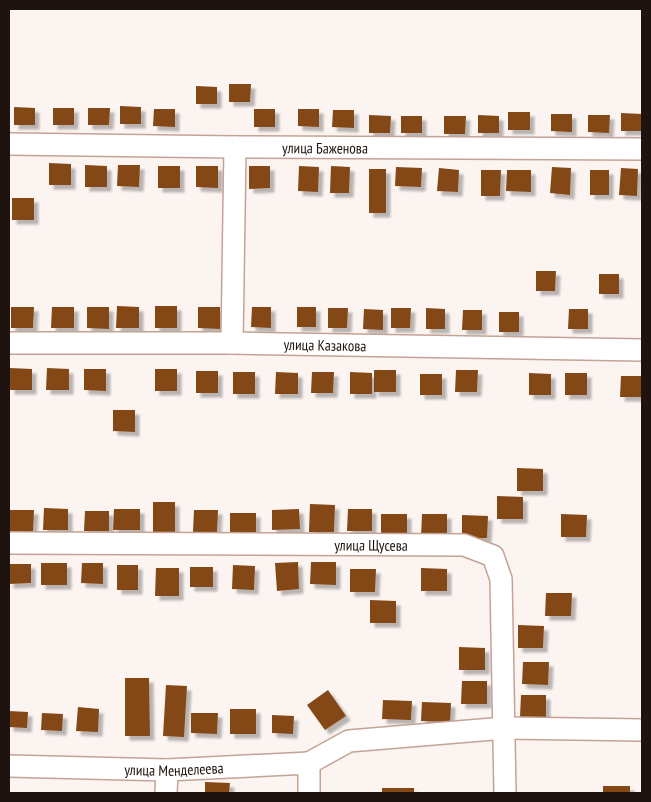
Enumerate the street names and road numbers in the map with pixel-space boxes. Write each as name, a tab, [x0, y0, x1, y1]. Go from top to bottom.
street label: улица Баженова	[282, 138, 368, 157]
street label: улица Казакова	[283, 334, 367, 355]
street label: улица Щусева	[334, 535, 408, 554]
street label: улица Менделеева	[124, 758, 224, 780]

